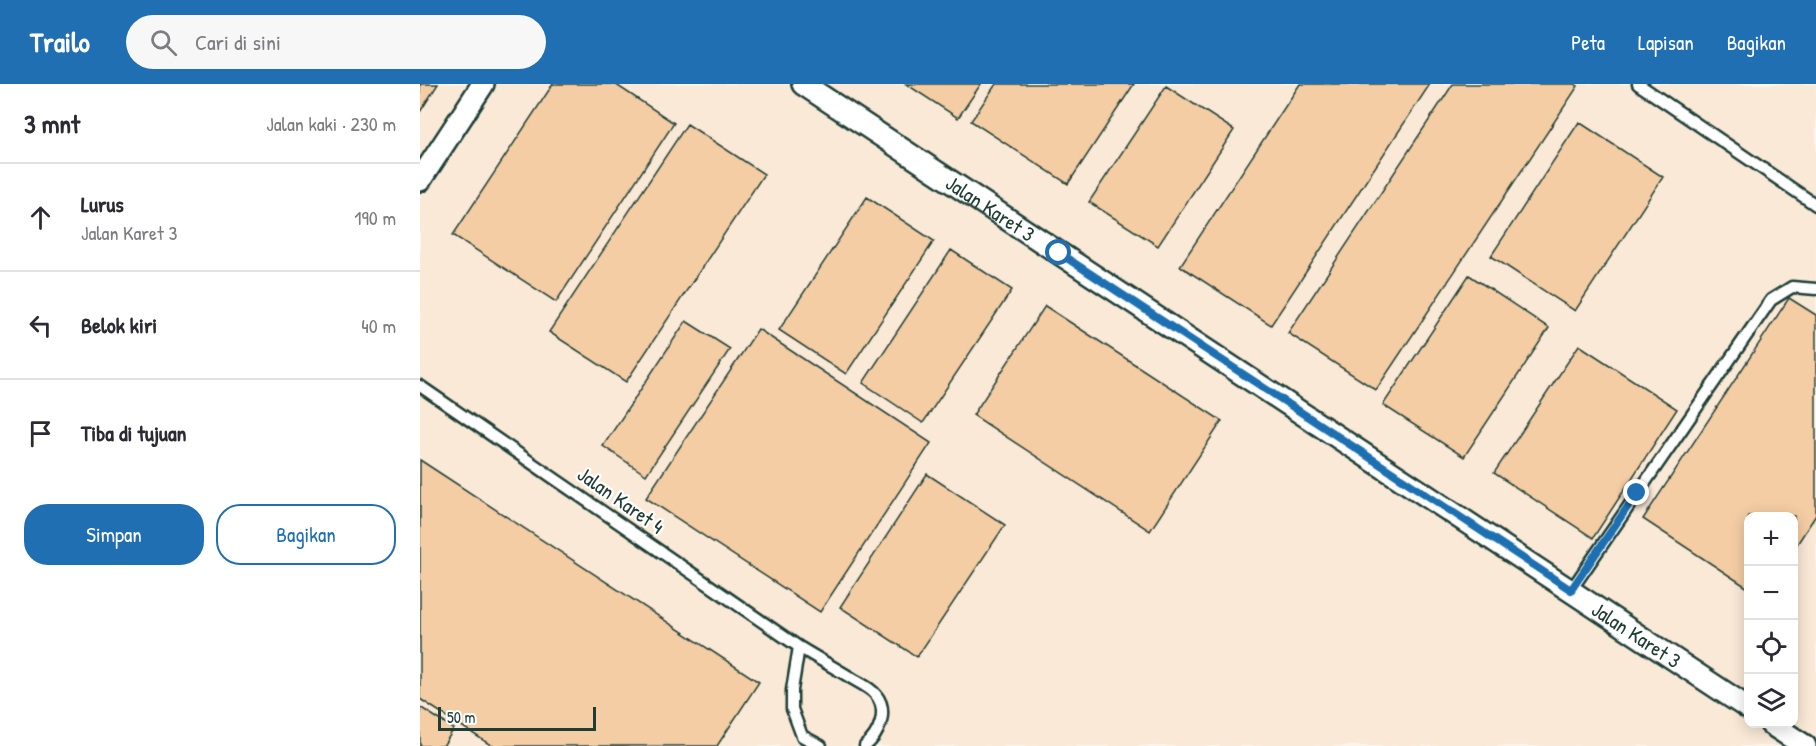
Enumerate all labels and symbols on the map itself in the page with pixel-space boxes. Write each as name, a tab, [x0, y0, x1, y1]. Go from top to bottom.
street label: Jalan Karet 3	[940, 168, 1041, 248]
route start	[1045, 239, 1071, 265]
street label: Jalan Karet 4	[572, 460, 670, 541]
route end	[1623, 479, 1649, 505]
street label: Jalan Karet 3	[1586, 594, 1687, 675]
scale bar	[438, 704, 596, 732]

